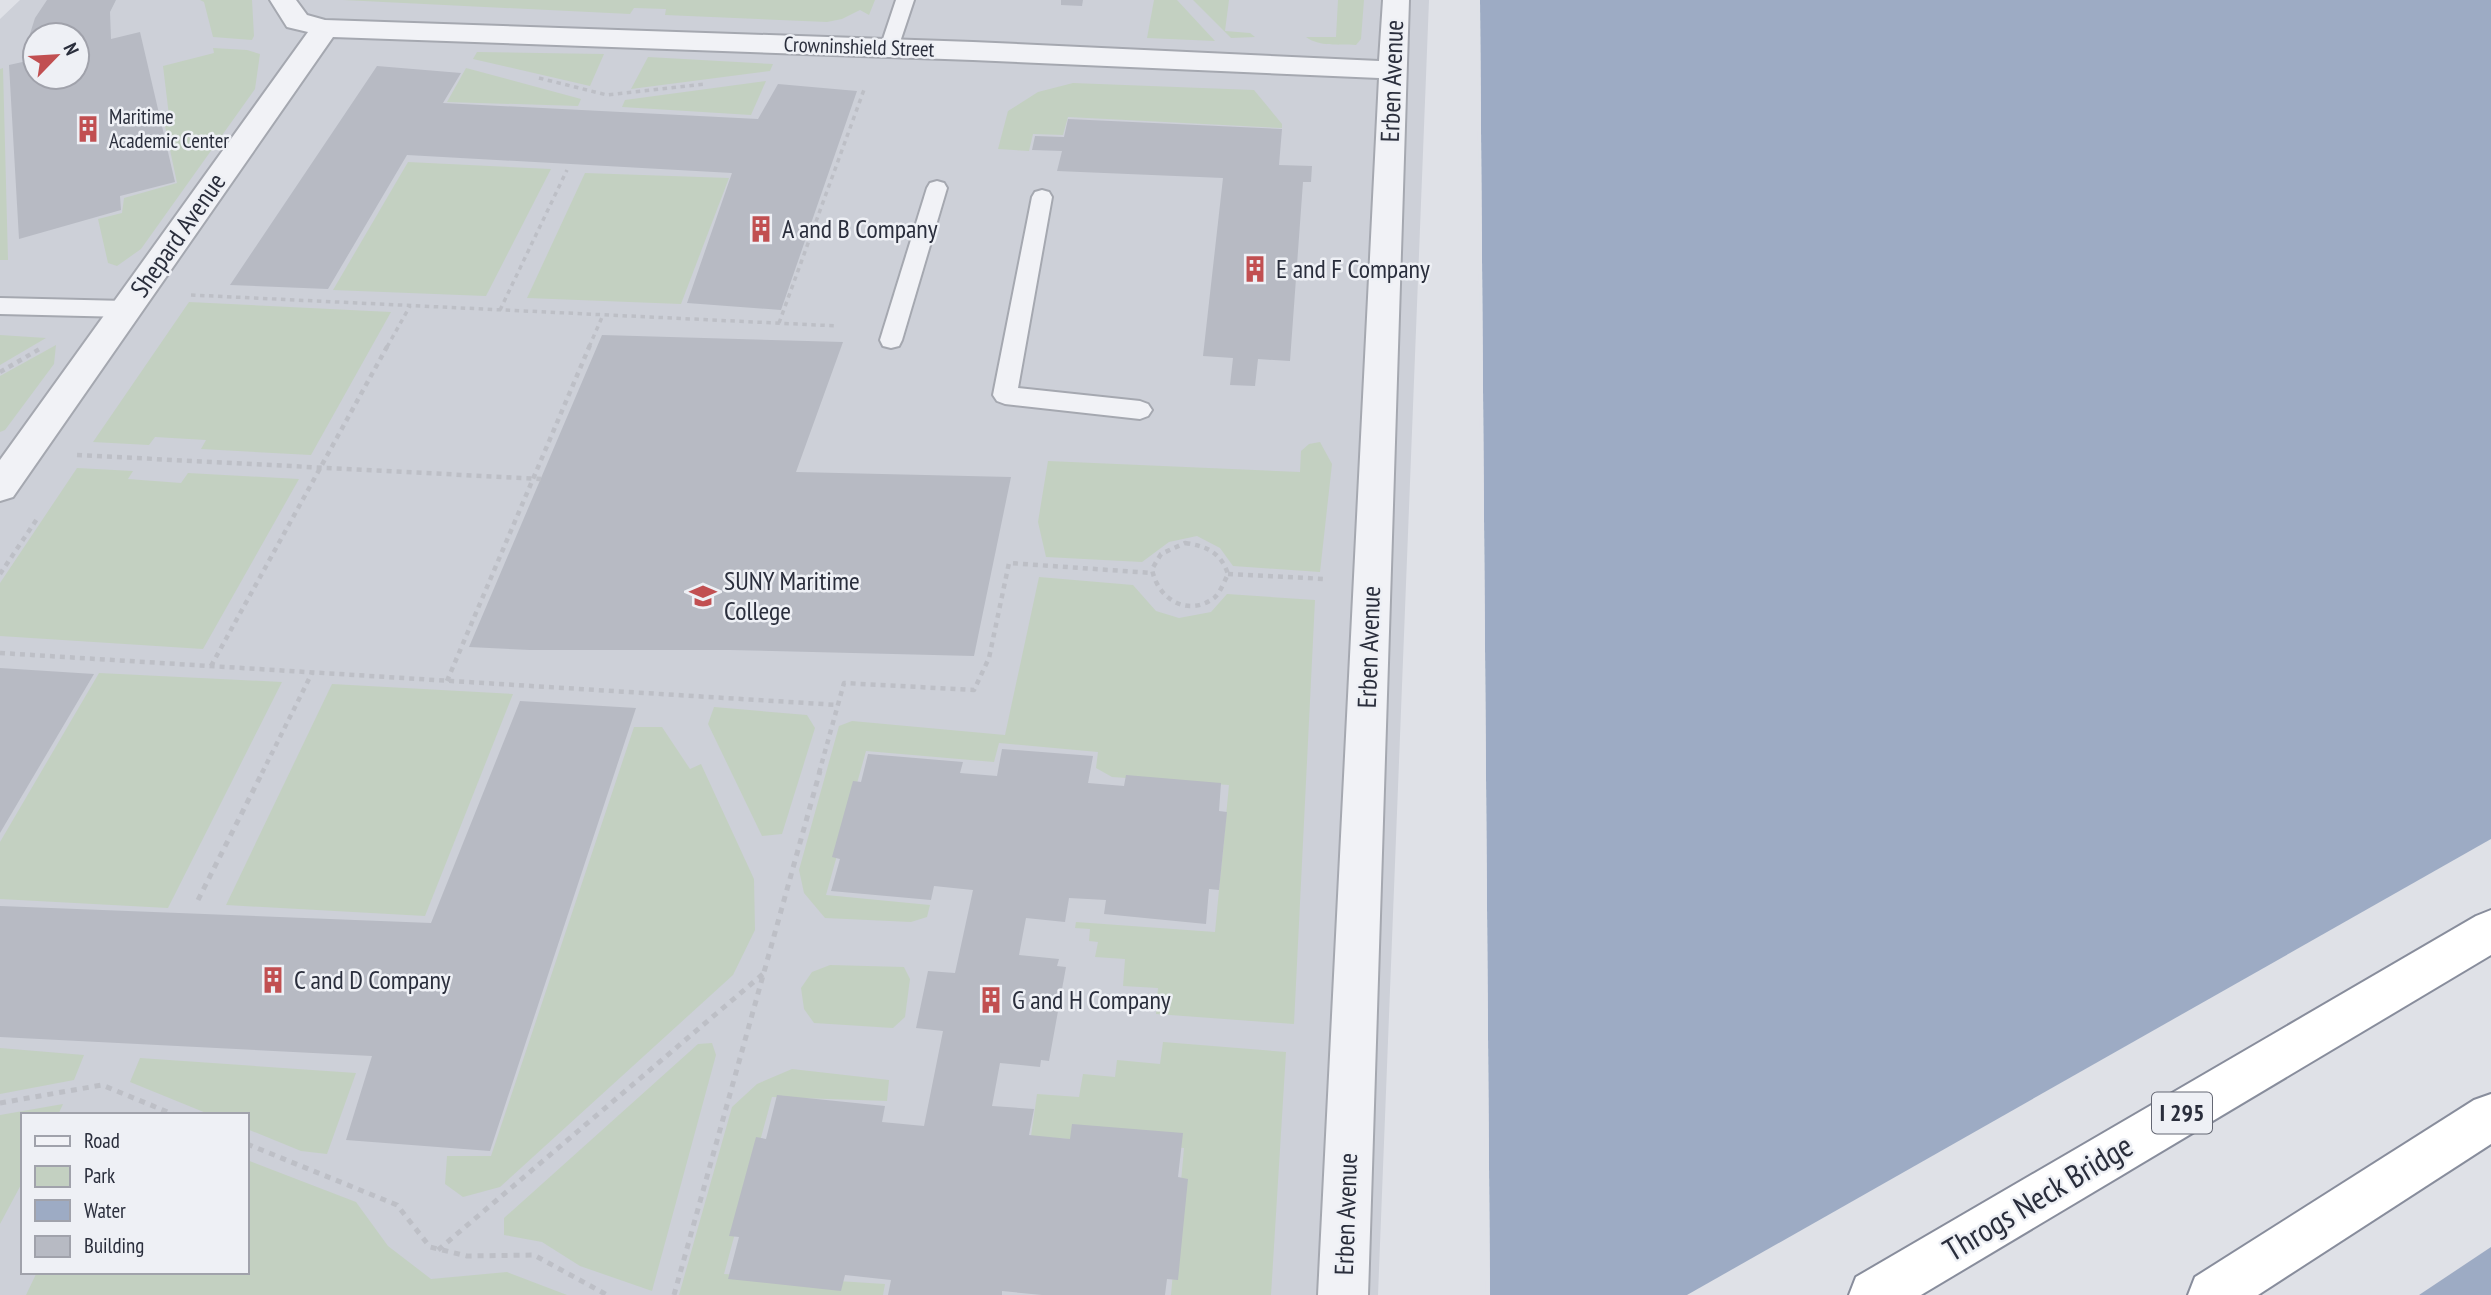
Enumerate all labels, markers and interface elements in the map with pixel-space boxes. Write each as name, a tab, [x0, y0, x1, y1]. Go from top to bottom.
street label: Erben Avenue	[1373, 19, 1410, 143]
north arrow	[21, 21, 91, 91]
street label: Crowninshield Street	[783, 30, 935, 63]
text: N	[58, 39, 84, 59]
place label: Maritime Academic Center	[109, 103, 229, 154]
building icon: Maritime Academic Center	[73, 114, 103, 144]
street label: Shepard Avenue	[123, 166, 232, 303]
place label: A and B Company	[782, 212, 938, 245]
building icon: A and B Company	[746, 214, 776, 244]
place label: E and F Company	[1276, 252, 1430, 285]
building icon: E and F Company	[1240, 254, 1270, 284]
place label: SUNY Maritime College	[724, 564, 860, 627]
school or university icon: SUNY Maritime College	[688, 581, 718, 611]
street label: Erben Avenue	[1350, 585, 1387, 709]
place label: C and D Company	[294, 963, 451, 996]
building icon: C and D Company	[258, 965, 288, 995]
place label: G and H Company	[1012, 983, 1171, 1016]
building icon: G and H Company	[976, 985, 1006, 1015]
road number: I 295	[2152, 1092, 2212, 1134]
legend	[21, 1113, 248, 1274]
street label: Throgs Neck Bridge	[1935, 1124, 2140, 1270]
text: Road	[84, 1127, 120, 1154]
street label: Erben Avenue	[1327, 1152, 1364, 1276]
text: Park	[84, 1162, 115, 1189]
text: Water	[84, 1197, 126, 1224]
text: Building	[84, 1232, 144, 1259]

